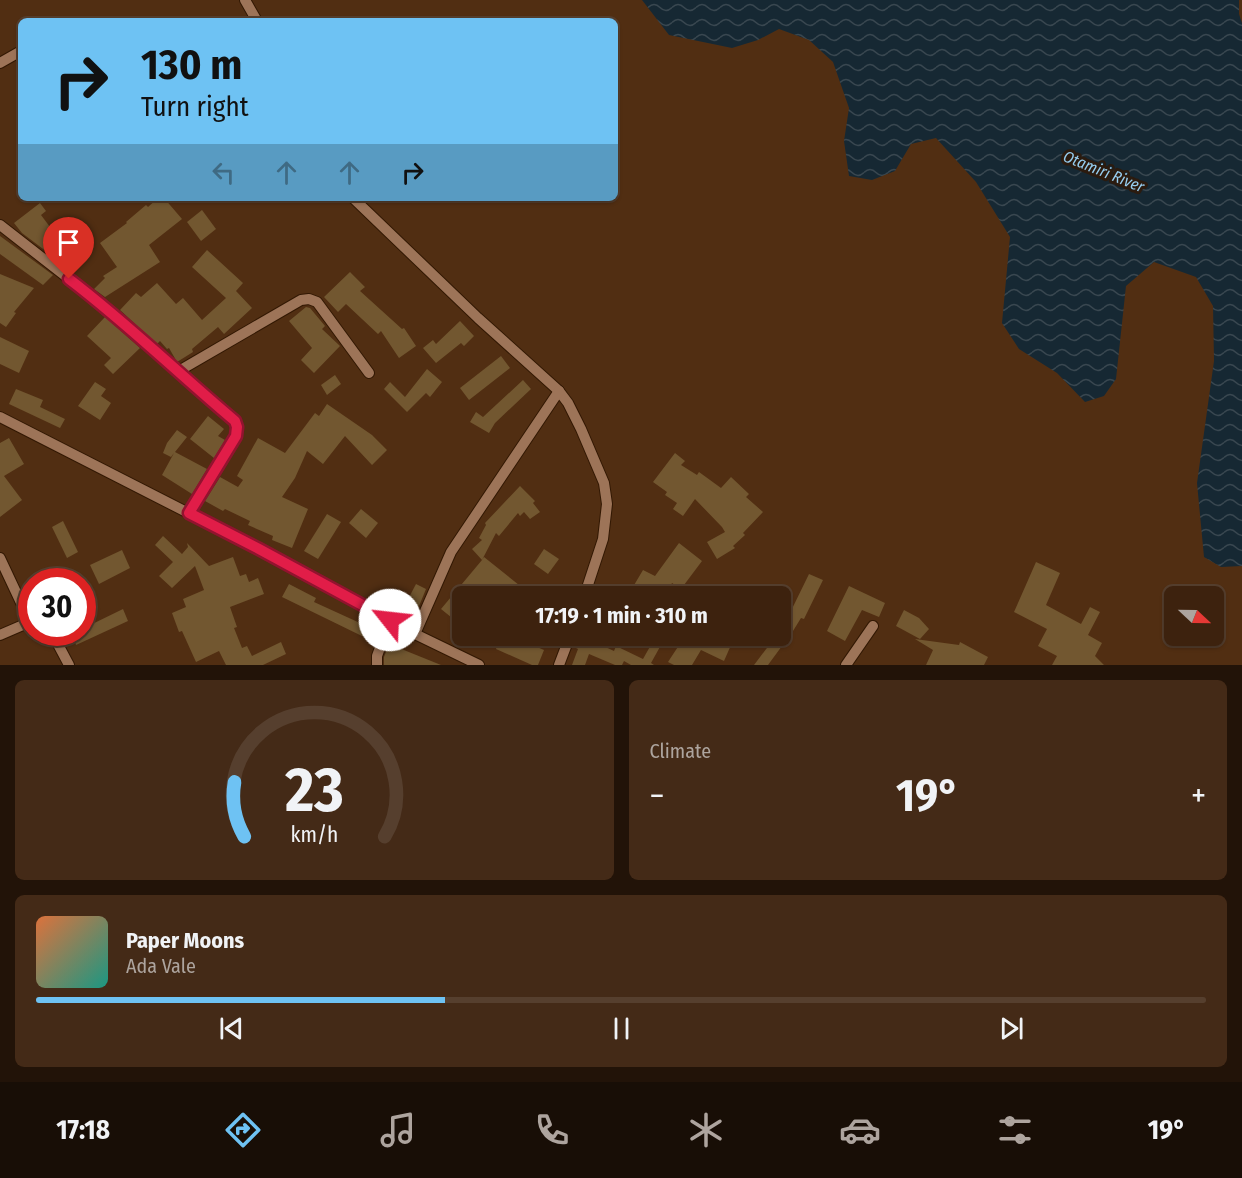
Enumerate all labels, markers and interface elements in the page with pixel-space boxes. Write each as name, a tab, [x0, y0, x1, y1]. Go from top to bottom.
text: 130 m	[141, 40, 242, 90]
icon: right	[42, 42, 120, 120]
text: Turn right	[141, 91, 249, 123]
water label: Otamiri River	[1061, 147, 1147, 196]
icon: left	[207, 156, 240, 189]
icon: ahead	[270, 156, 303, 189]
icon: ahead	[333, 156, 366, 189]
icon: right	[396, 156, 429, 189]
pin	[43, 217, 94, 279]
icon: arrive	[52, 226, 85, 259]
speed limit sign: 30	[18, 568, 96, 646]
north arrow	[1164, 586, 1224, 646]
map controls	[1164, 586, 1224, 646]
position arrow	[358, 588, 422, 652]
text: 17:19 · 1 min · 310 m	[535, 602, 708, 629]
text: Climate	[650, 739, 711, 763]
text: 23	[284, 753, 343, 828]
text: 19°	[896, 769, 959, 823]
text: −	[650, 776, 664, 816]
text: +	[1191, 776, 1206, 816]
text: km/h	[290, 822, 338, 848]
text: Paper Moons	[126, 927, 244, 954]
text: Ada Vale	[126, 954, 196, 978]
icon: previous	[215, 1012, 248, 1045]
icon: pause	[605, 1012, 638, 1045]
icon: next	[995, 1012, 1028, 1045]
icon: directions	[222, 1109, 264, 1151]
icon: music	[377, 1109, 419, 1151]
icon: phone	[531, 1109, 573, 1151]
icon: climate	[685, 1109, 727, 1151]
icon: car	[839, 1109, 881, 1151]
icon: filters	[994, 1109, 1036, 1151]
text: 17:18	[56, 1114, 110, 1146]
text: 19°	[1148, 1114, 1186, 1146]

